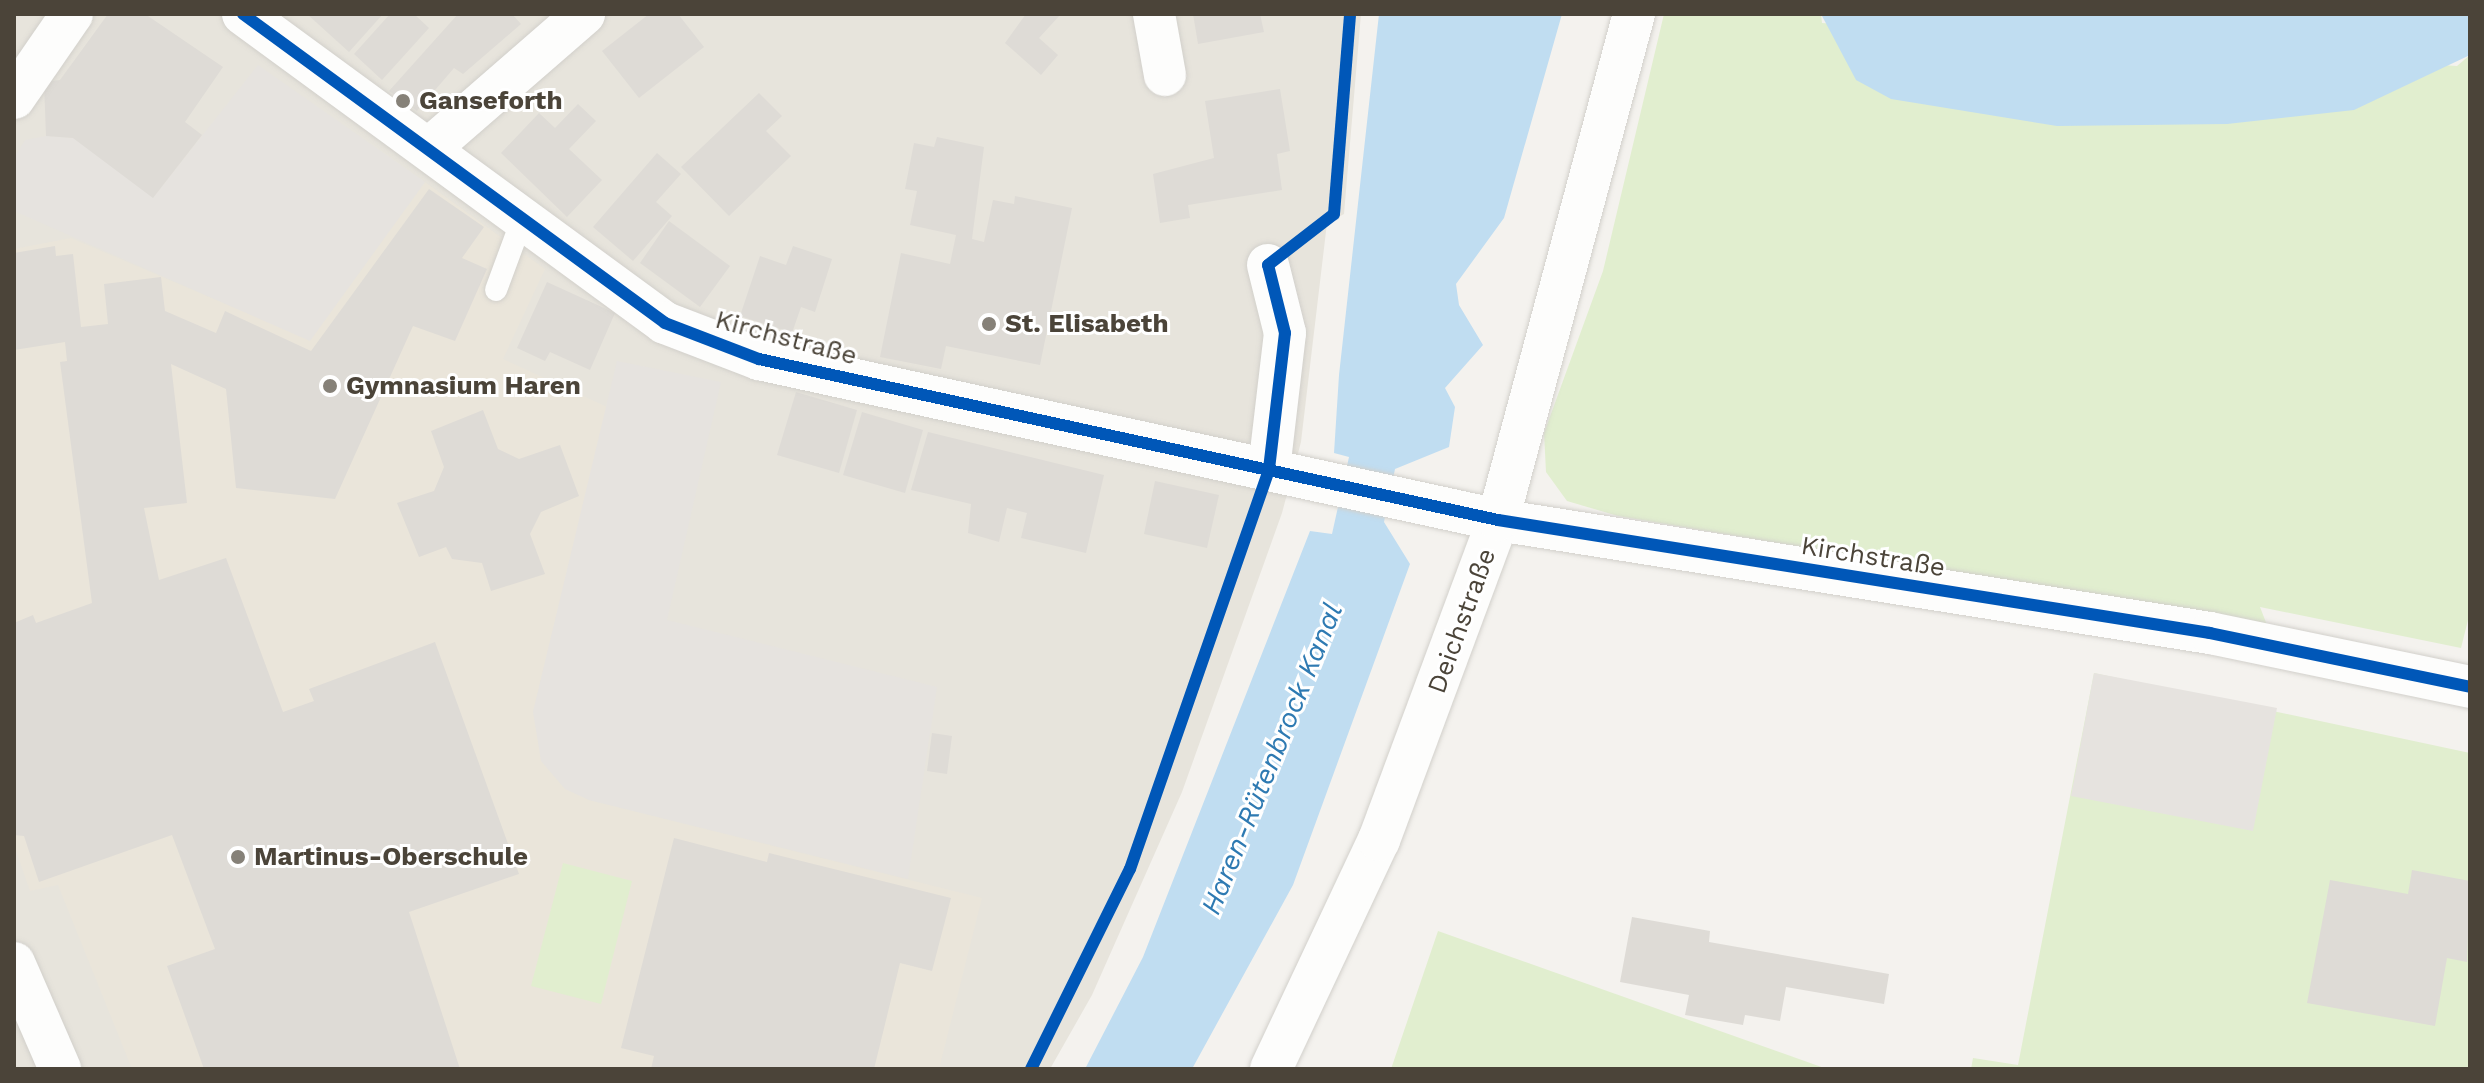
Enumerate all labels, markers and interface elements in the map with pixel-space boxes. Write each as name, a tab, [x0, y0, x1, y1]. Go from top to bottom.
place label: Ganseforth	[419, 85, 563, 117]
marker: Ganseforth	[394, 92, 412, 110]
street label: Kirchstraße	[712, 304, 860, 372]
place label: St. Elisabeth	[1005, 308, 1169, 340]
marker: St. Elisabeth	[980, 315, 998, 333]
place label: Gymnasium Haren	[346, 370, 581, 402]
marker: Gymnasium Haren	[321, 377, 339, 395]
street label: Kirchstraße	[1799, 530, 1947, 584]
street label: Deichstraße	[1421, 544, 1503, 698]
water label: Haren-Rütenbrock Kanal	[1194, 598, 1350, 920]
place label: Martinus-Oberschule	[254, 841, 528, 873]
marker: Martinus-Oberschule	[229, 848, 247, 866]

